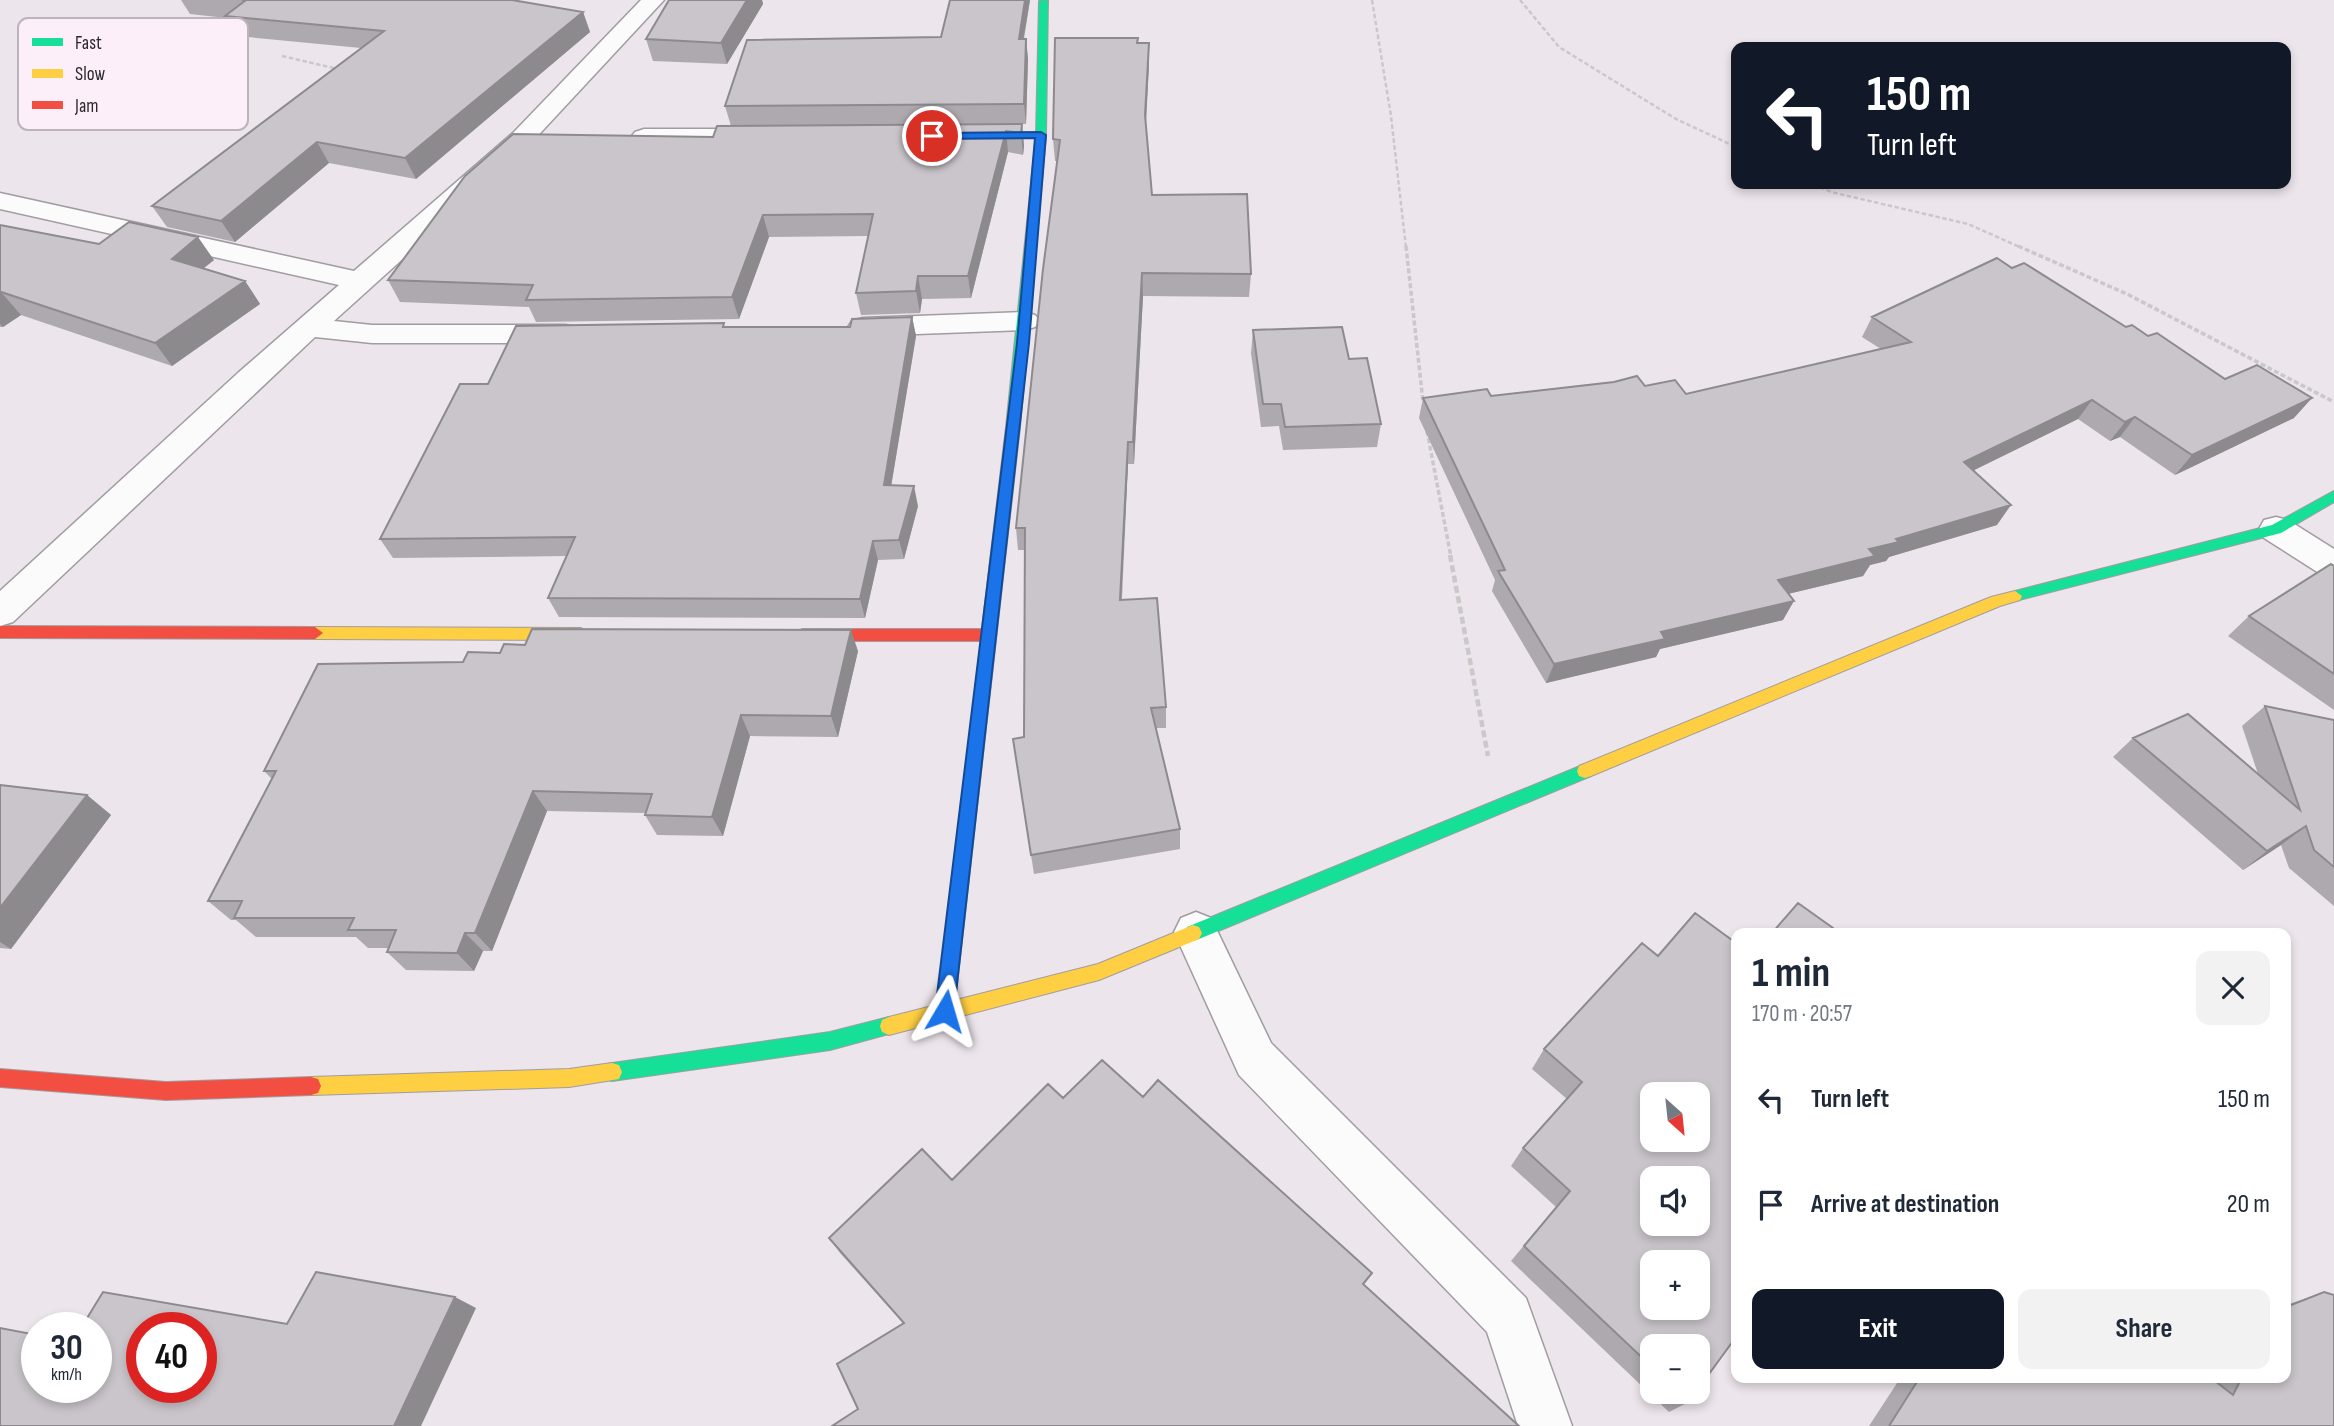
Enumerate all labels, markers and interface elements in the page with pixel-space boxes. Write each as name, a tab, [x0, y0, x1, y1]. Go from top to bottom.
legend	[18, 18, 248, 130]
text: Fast	[75, 32, 102, 55]
text: Slow	[75, 63, 105, 86]
text: 150 m	[1867, 66, 1971, 125]
icon: left	[1752, 70, 1843, 161]
text: Jam	[74, 95, 98, 118]
pin	[902, 106, 962, 166]
icon: arrive	[913, 117, 951, 155]
text: Turn left	[1867, 126, 1957, 165]
text: 1 min	[1752, 948, 1830, 999]
button: close	[2196, 951, 2270, 1025]
position arrow	[908, 974, 982, 1048]
text: 170 m · 20:57	[1752, 1000, 1852, 1028]
icon: left	[1752, 1081, 1790, 1119]
north arrow	[1640, 1082, 1710, 1152]
map controls	[1640, 1082, 1710, 1404]
text: Turn left	[1811, 1084, 1889, 1115]
text: 150 m	[2218, 1084, 2270, 1115]
button: sound	[1640, 1166, 1710, 1236]
icon: arrive	[1752, 1186, 1790, 1224]
text: Arrive at destination	[1811, 1189, 1999, 1220]
text: 20 m	[2227, 1189, 2270, 1220]
button: +	[1640, 1250, 1710, 1320]
button: Exit	[1752, 1289, 2004, 1369]
button: Share	[2018, 1289, 2270, 1369]
speed limit sign: 40	[126, 1312, 217, 1403]
text: 30	[50, 1327, 83, 1370]
button: −	[1640, 1334, 1710, 1404]
text: km/h	[51, 1364, 82, 1385]

